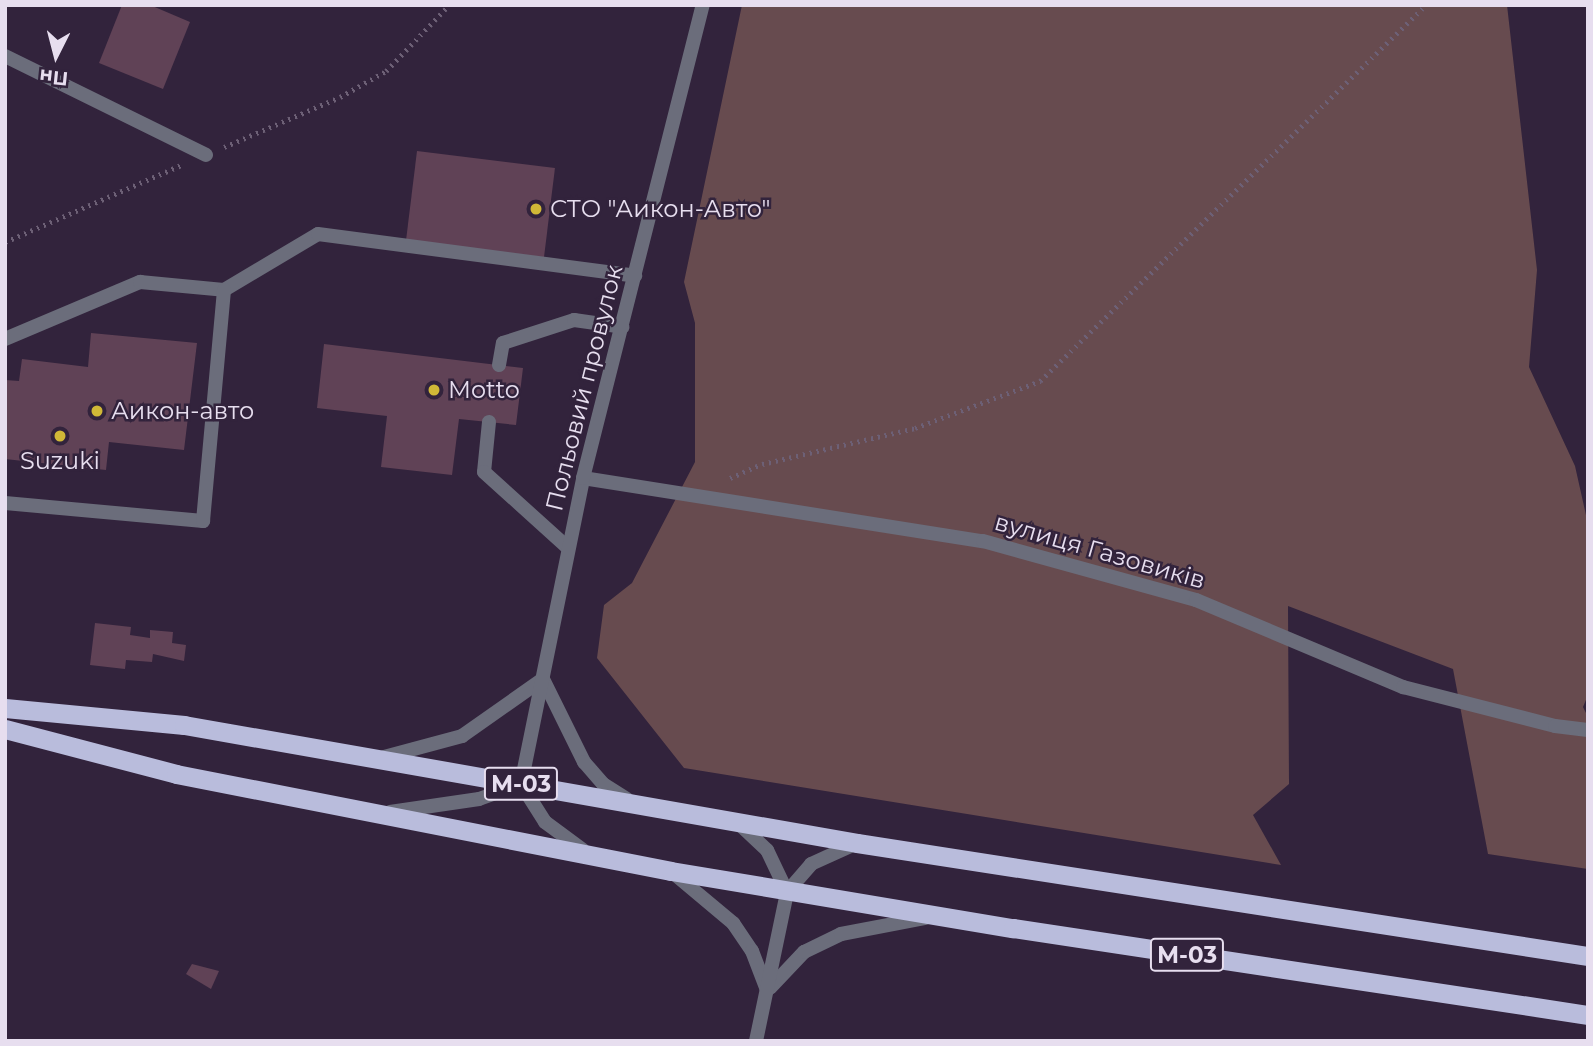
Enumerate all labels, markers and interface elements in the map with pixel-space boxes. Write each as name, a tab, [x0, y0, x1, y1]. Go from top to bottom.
north arrow	[21, 21, 91, 91]
text: Пн	[38, 64, 69, 90]
place label: СТО "Аикон-Авто"	[550, 195, 771, 223]
marker: СТО "Аикон-Авто"	[528, 201, 544, 217]
street label: Польовий провулок	[539, 262, 629, 514]
place label: Motto	[448, 376, 520, 404]
marker: Motto	[426, 382, 442, 398]
place label: Аикон-авто	[111, 397, 254, 425]
marker: Аикон-авто	[89, 403, 105, 419]
marker: Suzuki	[52, 428, 68, 444]
place label: Suzuki	[20, 447, 100, 475]
street label: вулиця Газовиків	[991, 507, 1209, 595]
road number: М-03	[482, 764, 560, 804]
road number: М-03	[1148, 936, 1226, 974]

